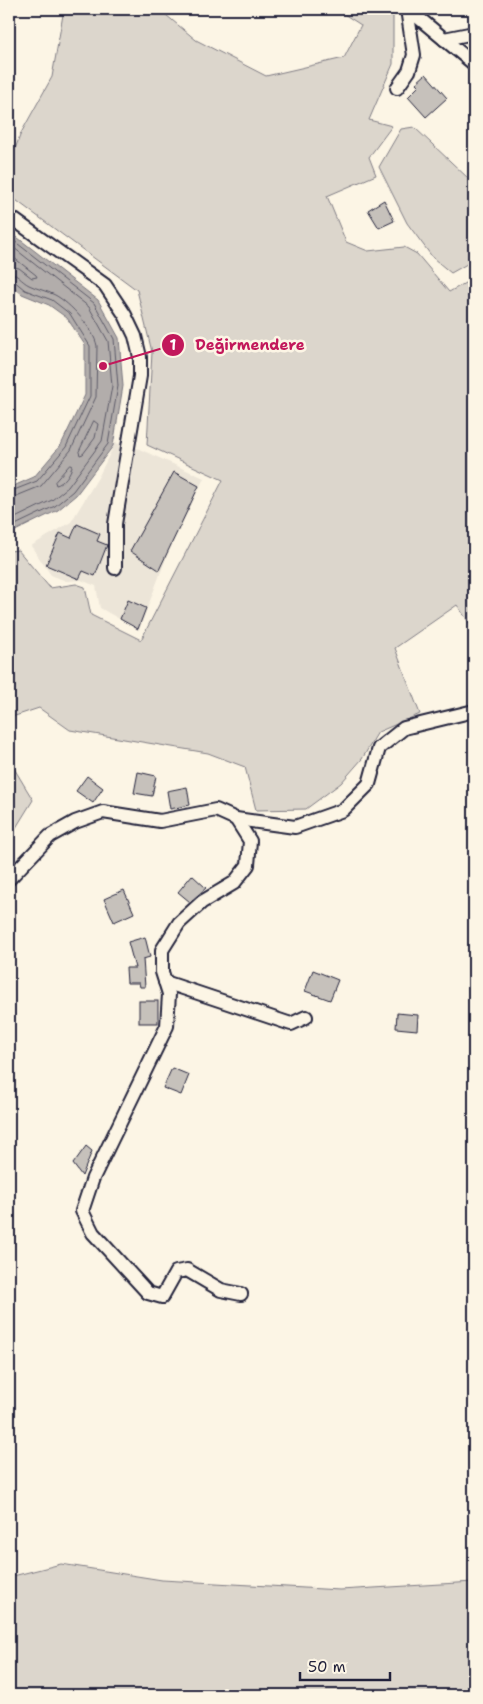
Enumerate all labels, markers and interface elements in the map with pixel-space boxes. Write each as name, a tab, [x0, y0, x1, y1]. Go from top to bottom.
callout: Değirmendere	[161, 330, 315, 360]
text: 1	[170, 335, 177, 355]
text: Değirmendere	[195, 335, 305, 355]
scale bar	[300, 1649, 390, 1681]
text: 50 m	[308, 1657, 346, 1677]

